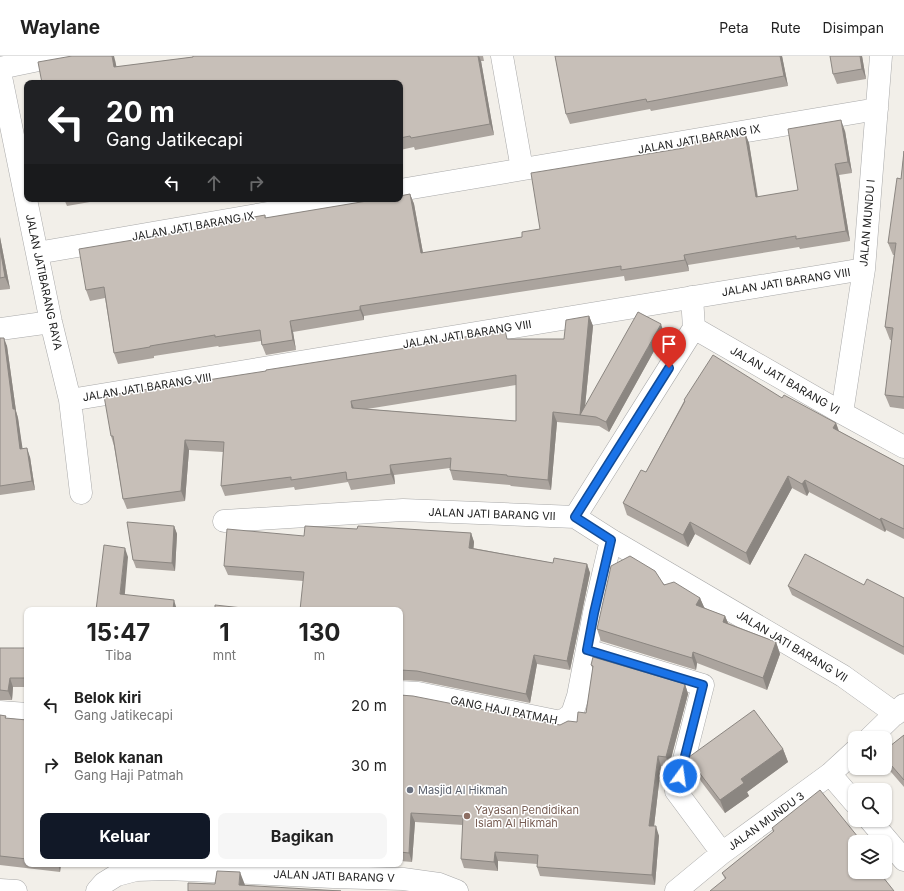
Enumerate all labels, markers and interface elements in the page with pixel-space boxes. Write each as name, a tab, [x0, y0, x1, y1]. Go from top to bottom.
text: Waylane	[20, 16, 100, 39]
text: Peta	[719, 19, 749, 36]
text: Rute	[771, 19, 801, 36]
text: Disimpan	[823, 19, 884, 36]
text: 20 m	[106, 95, 175, 129]
icon: left	[40, 96, 92, 148]
street label: JALAN JATI BARANG IX	[637, 121, 762, 157]
text: Gang Jatikecapi	[106, 129, 243, 150]
icon: left	[161, 172, 183, 194]
icon: ahead	[203, 172, 225, 194]
icon: right	[245, 172, 267, 194]
street label: JALAN MUNDU I	[856, 179, 878, 267]
street label: JALAN JATI BARANG IX	[131, 208, 256, 244]
street label: JALAN JATIBARANG RAYA	[23, 213, 65, 352]
street label: JALAN JATI BARANG VIII	[721, 265, 851, 299]
street label: JALAN JATI BARANG VIII	[402, 317, 532, 351]
pin	[652, 327, 686, 368]
icon: arrive	[658, 333, 680, 355]
street label: JALAN JATI BARANG VI	[728, 343, 842, 417]
street label: JALAN JATI BARANG VIII	[82, 370, 212, 404]
street label: JALAN JATI BARANG VII	[428, 505, 556, 523]
street label: JALAN JATI BARANG VII	[734, 607, 850, 685]
text: 15:47	[86, 618, 150, 647]
text: 1	[219, 618, 230, 647]
text: 130	[299, 618, 341, 647]
text: Tiba	[105, 647, 132, 663]
text: mnt	[213, 647, 236, 663]
text: m	[314, 647, 325, 663]
text: Belok kiri	[74, 688, 141, 707]
street label: GANG HAJI PATMAH	[449, 693, 559, 727]
icon: left	[40, 694, 62, 716]
text: 20 m	[351, 696, 387, 715]
text: Gang Jatikecapi	[74, 707, 173, 723]
map controls	[848, 731, 892, 879]
button: sound	[848, 731, 892, 775]
text: Belok kanan	[74, 748, 163, 767]
icon: right	[40, 754, 62, 776]
position arrow	[659, 755, 701, 797]
text: 30 m	[351, 756, 387, 775]
text: Gang Haji Patmah	[74, 767, 183, 783]
place label: Masjid Al Hikmah	[418, 783, 508, 797]
button: search	[848, 783, 892, 827]
marker: Masjid Al Hikmah	[405, 785, 415, 795]
street label: JALAN MUNDU 3	[725, 788, 807, 853]
place label: Yayasan Pendidikan Islam Al Hikmah	[475, 803, 579, 830]
marker: Yayasan Pendidikan Islam Al Hikmah	[462, 811, 472, 821]
button: Keluar	[40, 813, 210, 859]
button: Bagikan	[218, 813, 387, 859]
button: layers	[848, 835, 892, 879]
street label: JALAN JATI BARANG V	[273, 867, 395, 885]

